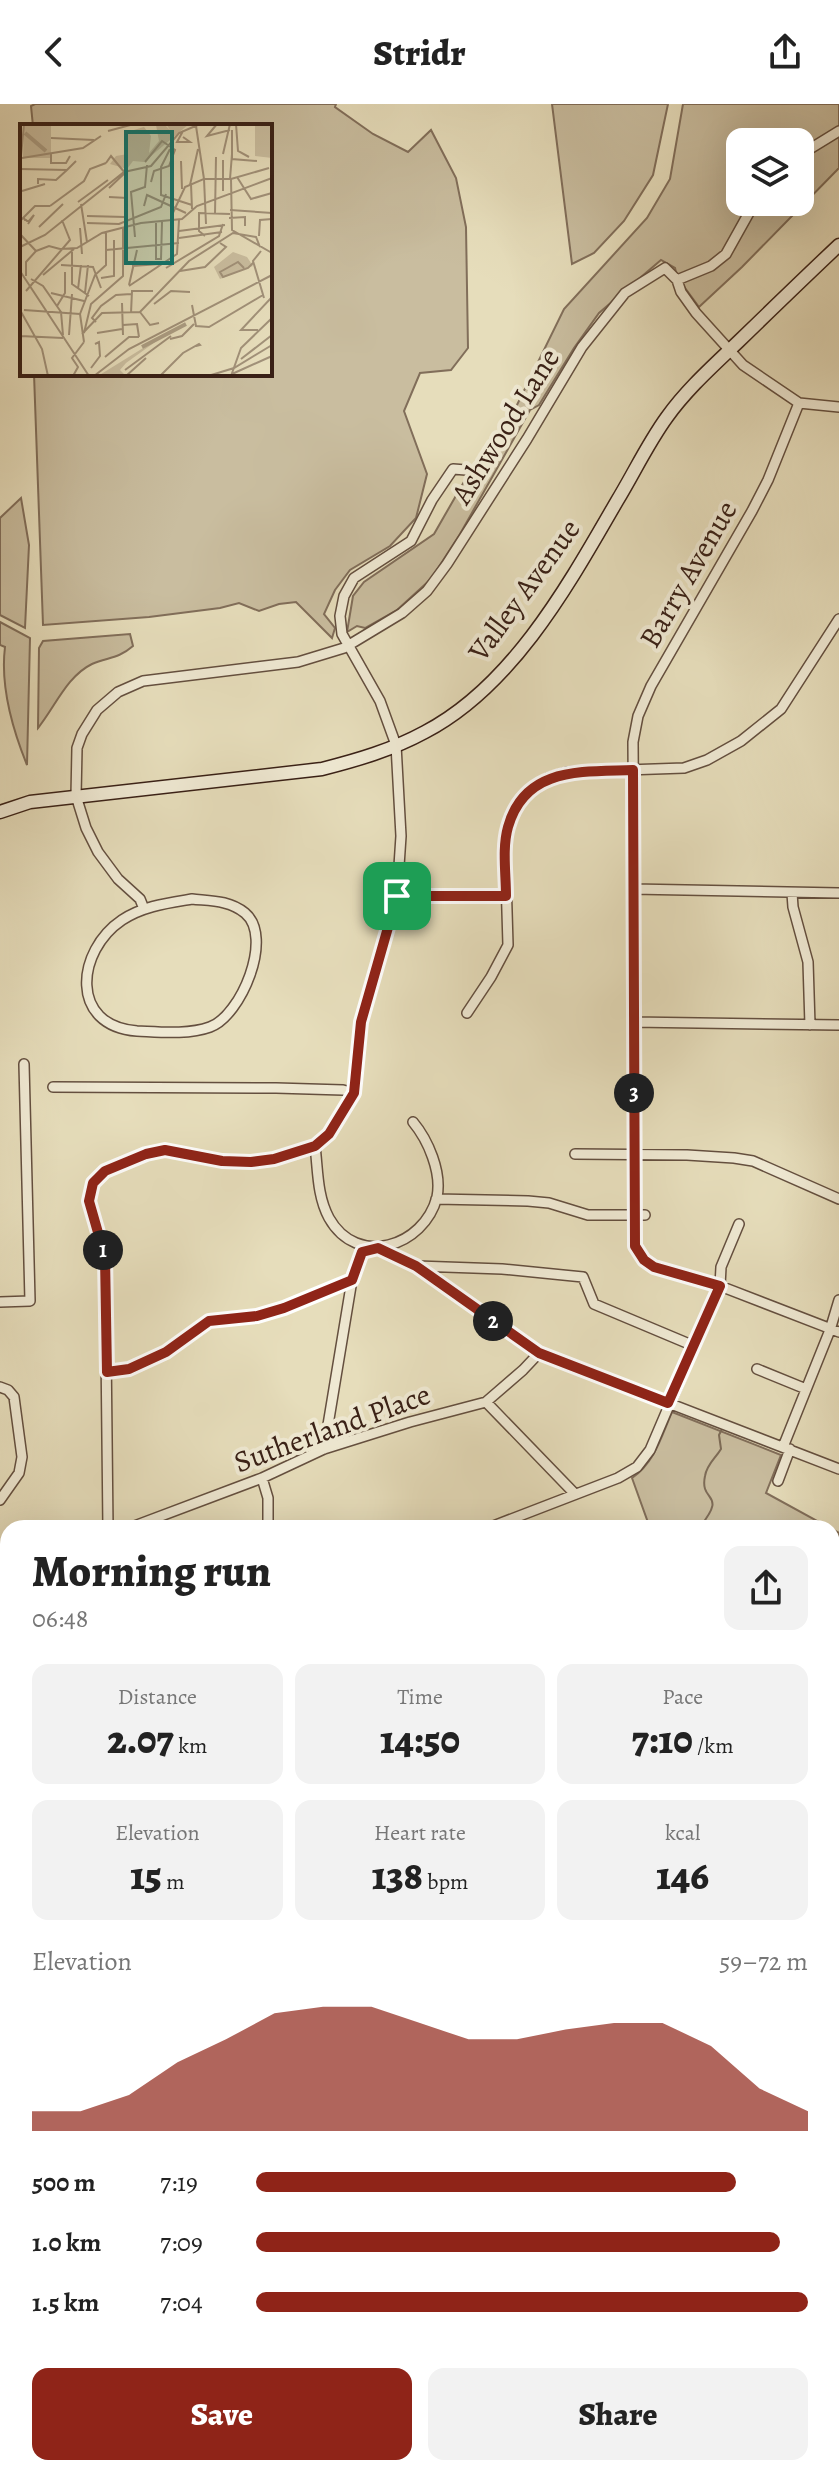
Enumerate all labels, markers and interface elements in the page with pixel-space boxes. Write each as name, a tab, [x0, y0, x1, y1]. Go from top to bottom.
text: Stridr	[373, 28, 466, 77]
icon: back	[32, 30, 76, 74]
icon: share	[763, 30, 807, 74]
inset map	[20, 124, 272, 376]
map controls	[726, 128, 814, 216]
button: layers	[726, 128, 814, 216]
street label: Ashwood Lane	[441, 340, 569, 512]
street label: Barry Avenue	[630, 493, 746, 655]
street label: Valley Avenue	[458, 511, 589, 670]
pin	[363, 862, 431, 930]
icon: arrive	[375, 874, 419, 918]
pin: 3	[614, 1073, 654, 1113]
text: 3	[629, 1078, 639, 1108]
pin: 1	[83, 1230, 123, 1270]
text: 1	[99, 1235, 107, 1265]
pin: 2	[473, 1301, 513, 1341]
text: 2	[488, 1306, 498, 1336]
street label: Sutherland Place	[228, 1374, 436, 1482]
text: Morning run	[32, 1541, 271, 1601]
button: share	[724, 1546, 808, 1630]
text: 06:48	[32, 1601, 88, 1636]
text: Distance	[118, 1682, 197, 1712]
text: Time	[397, 1682, 443, 1712]
text: Pace	[662, 1682, 703, 1712]
text: 2.07	[107, 1712, 174, 1767]
text: 14:50	[380, 1712, 460, 1767]
text: 7:10	[632, 1712, 693, 1767]
text: km	[174, 1731, 207, 1761]
text: /km	[693, 1731, 734, 1761]
text: Elevation	[115, 1818, 200, 1848]
text: Heart rate	[374, 1818, 466, 1848]
text: kcal	[665, 1818, 700, 1848]
text: 15	[130, 1848, 162, 1903]
text: 138	[372, 1848, 423, 1903]
text: 146	[656, 1848, 709, 1903]
text: m	[162, 1867, 184, 1897]
text: bpm	[423, 1867, 468, 1897]
text: Elevation	[32, 1944, 132, 1979]
text: 59–72 m	[719, 1944, 808, 1979]
text: 500 m	[32, 2165, 96, 2200]
text: 7:19	[160, 2165, 198, 2200]
text: 1.0 km	[32, 2225, 101, 2260]
text: 7:09	[160, 2225, 203, 2260]
text: 1.5 km	[32, 2285, 99, 2320]
text: 7:04	[160, 2285, 203, 2320]
button: Save	[32, 2368, 412, 2460]
button: Share	[428, 2368, 808, 2460]

